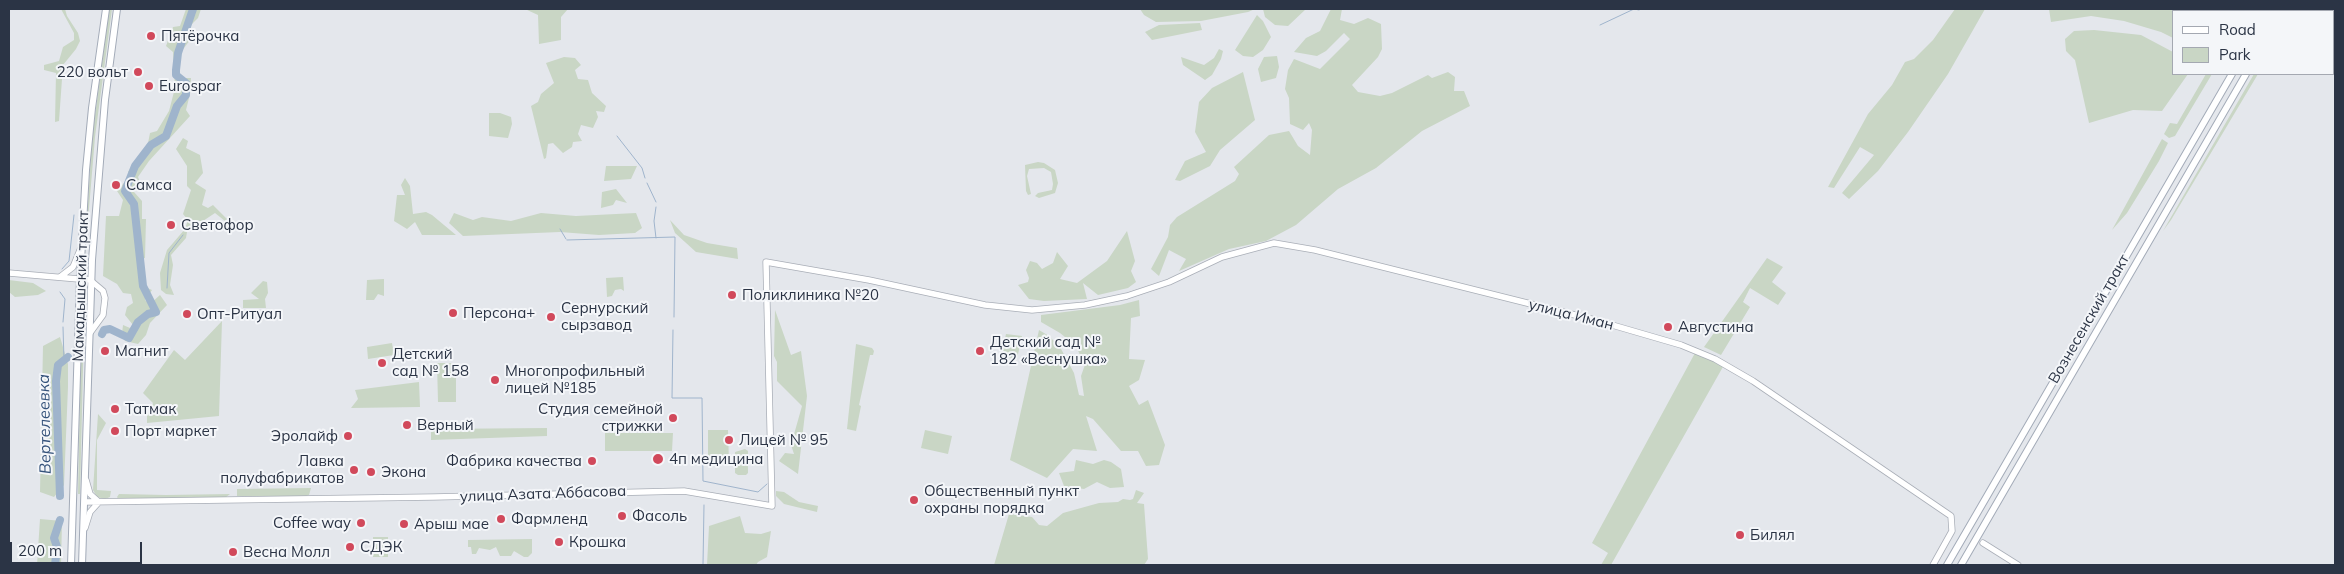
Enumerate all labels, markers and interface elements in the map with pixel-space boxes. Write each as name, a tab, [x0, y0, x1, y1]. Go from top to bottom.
legend	[2172, 10, 2334, 75]
text: Road	[2219, 20, 2256, 39]
place label: Пятёрочка	[161, 27, 239, 45]
marker: Пятёрочка	[145, 30, 157, 42]
text: Park	[2219, 45, 2251, 64]
place label: 220 вольт	[57, 63, 128, 81]
marker: 220 вольт	[132, 66, 144, 78]
place label: Eurospar	[159, 77, 221, 95]
marker: Eurospar	[143, 80, 155, 92]
place label: Самса	[126, 176, 172, 194]
marker: Самса	[110, 179, 122, 191]
street label: Мамадышский тракт	[69, 210, 93, 362]
place label: Светофор	[181, 216, 254, 234]
marker: Светофор	[165, 219, 177, 231]
street label: Вознесенский тракт	[2045, 251, 2133, 387]
place label: Поликлиника №20	[742, 286, 879, 304]
marker: Поликлиника №20	[726, 289, 738, 301]
street label: улица Иман	[1527, 296, 1615, 334]
place label: Сернурский сырзавод	[561, 299, 648, 334]
place label: Персона+	[463, 304, 535, 322]
place label: Опт-Ритуал	[197, 305, 282, 323]
marker: Персона+	[447, 307, 459, 319]
marker: Опт-Ритуал	[181, 308, 193, 320]
marker: Сернурский сырзавод	[545, 311, 557, 323]
place label: Августина	[1678, 318, 1754, 336]
marker: Августина	[1662, 321, 1674, 333]
place label: Детский сад № 182 «Веснушка»	[990, 333, 1107, 368]
place label: Магнит	[115, 342, 168, 360]
marker: Магнит	[99, 345, 111, 357]
place label: Детский сад № 158	[392, 345, 469, 380]
marker: Детский сад № 182 «Веснушка»	[974, 345, 986, 357]
marker: Детский сад № 158	[376, 357, 388, 369]
place label: Многопрофильный лицей №185	[505, 362, 645, 397]
water label: Вертелеевка	[35, 374, 55, 474]
marker: Многопрофильный лицей №185	[489, 374, 501, 386]
place label: Татмак	[125, 400, 176, 418]
place label: Студия семейной стрижки	[538, 400, 663, 435]
marker: Татмак	[109, 403, 121, 415]
marker: Студия семейной стрижки	[667, 412, 679, 424]
place label: Верный	[417, 416, 474, 434]
marker: Верный	[401, 419, 413, 431]
place label: Порт маркет	[125, 422, 217, 440]
marker: Порт маркет	[109, 425, 121, 437]
place label: Эролайф	[271, 427, 338, 445]
marker: Эролайф	[342, 430, 354, 442]
place label: Лицей № 95	[739, 431, 828, 449]
marker: Лицей № 95	[723, 434, 735, 446]
place label: 4п медицина	[669, 450, 763, 468]
place label: Лавка полуфабрикатов	[220, 452, 344, 487]
place label: Фабрика качества	[446, 452, 582, 470]
marker: 4п медицина	[651, 452, 665, 466]
marker: Фабрика качества	[586, 455, 598, 467]
place label: Экона	[381, 463, 426, 481]
marker: Лавка полуфабрикатов	[348, 464, 360, 476]
marker: Экона	[365, 466, 377, 478]
street label: улица Азата Аббасова	[460, 482, 626, 506]
place label: Общественный пункт охраны порядка	[924, 482, 1079, 517]
marker: Общественный пункт охраны порядка	[908, 494, 920, 506]
place label: Фасоль	[632, 507, 687, 525]
place label: Фармленд	[511, 510, 588, 528]
marker: Фасоль	[616, 510, 628, 522]
marker: Фармленд	[495, 513, 507, 525]
place label: Coffee way	[273, 514, 351, 532]
place label: Арыш мае	[414, 515, 489, 533]
marker: Coffee way	[355, 517, 367, 529]
marker: Арыш мае	[398, 518, 410, 530]
place label: Билял	[1750, 526, 1795, 544]
marker: Билял	[1734, 529, 1746, 541]
scale bar	[12, 532, 145, 564]
place label: Крошка	[569, 533, 626, 551]
marker: Крошка	[553, 536, 565, 548]
place label: СДЭК	[360, 538, 402, 556]
text: 200 m	[18, 541, 62, 560]
marker: СДЭК	[344, 541, 356, 553]
place label: Весна Молл	[243, 543, 330, 561]
marker: Весна Молл	[227, 546, 239, 558]

